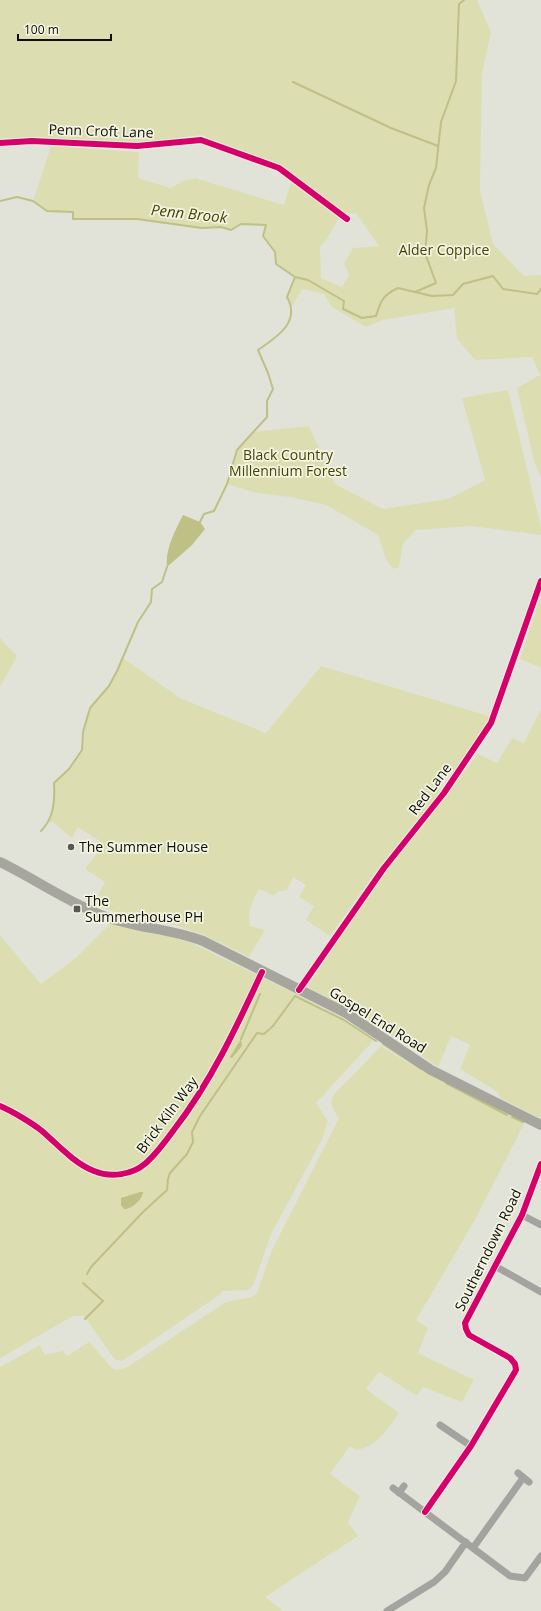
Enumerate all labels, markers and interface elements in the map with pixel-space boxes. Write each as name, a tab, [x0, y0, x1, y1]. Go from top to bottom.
scale bar	[18, 16, 111, 42]
text: 100 m	[24, 21, 59, 38]
street label: Penn Croft Lane	[48, 119, 154, 142]
water label: Penn Brook	[150, 199, 229, 227]
park label: Alder Coppice	[399, 240, 489, 259]
park label: Black Country Millennium Forest	[229, 445, 347, 480]
street label: Red Lane	[404, 759, 455, 818]
place label: The Summer House	[79, 837, 208, 856]
marker: The Summer House	[66, 842, 76, 852]
place label: The Summerhouse PH	[85, 891, 203, 926]
marker: The Summerhouse PH	[72, 904, 82, 914]
street label: Gospel End Road	[326, 982, 430, 1057]
street label: Brick Kiln Way	[131, 1072, 202, 1157]
street label: Southerndown Road	[450, 1185, 525, 1314]

